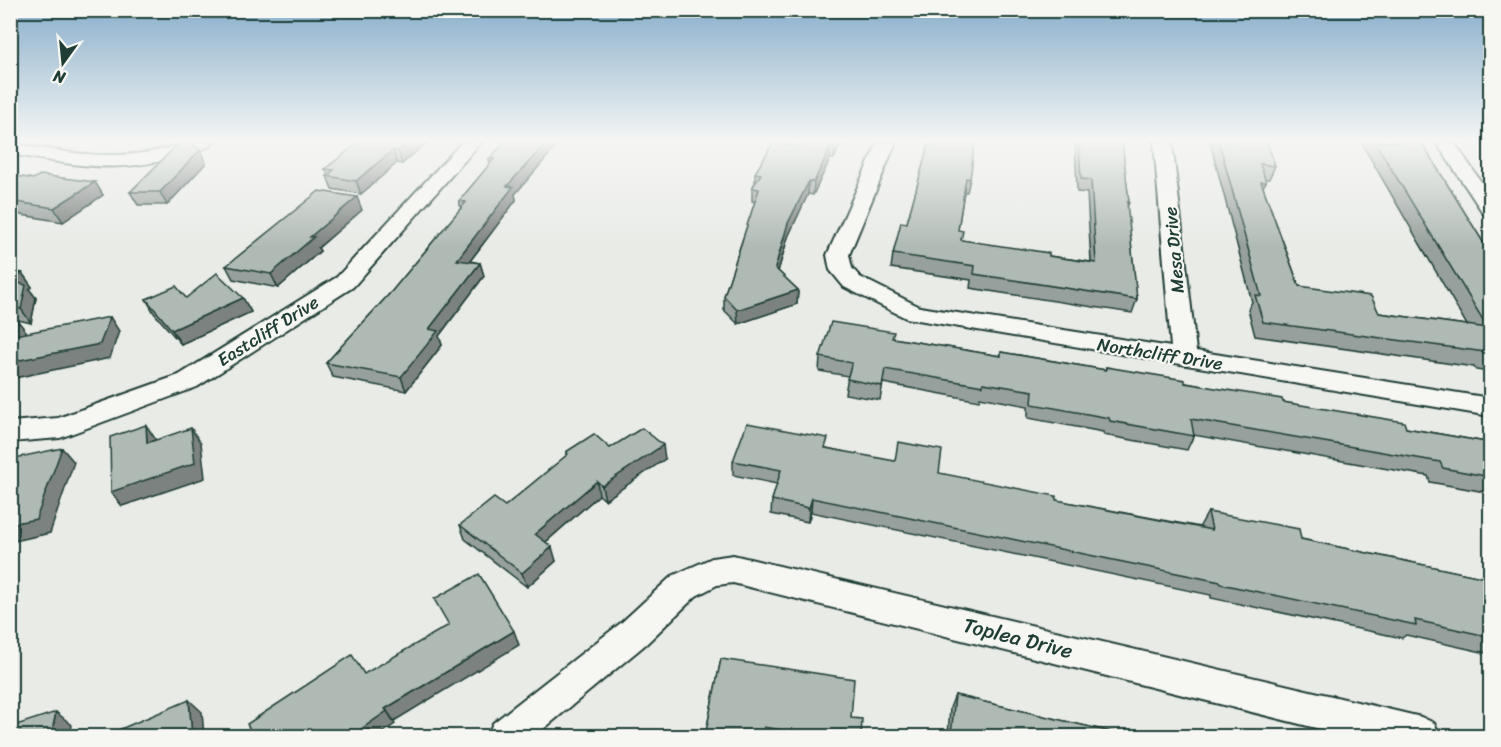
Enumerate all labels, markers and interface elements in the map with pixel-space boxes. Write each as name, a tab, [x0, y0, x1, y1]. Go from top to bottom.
north arrow	[33, 33, 93, 93]
text: N	[49, 61, 69, 93]
street label: Mesa Drive	[1154, 205, 1194, 295]
street label: Eastcliff Drive	[210, 287, 326, 375]
street label: Northcliff Drive	[1095, 328, 1225, 380]
street label: Toplea Drive	[959, 606, 1077, 670]

